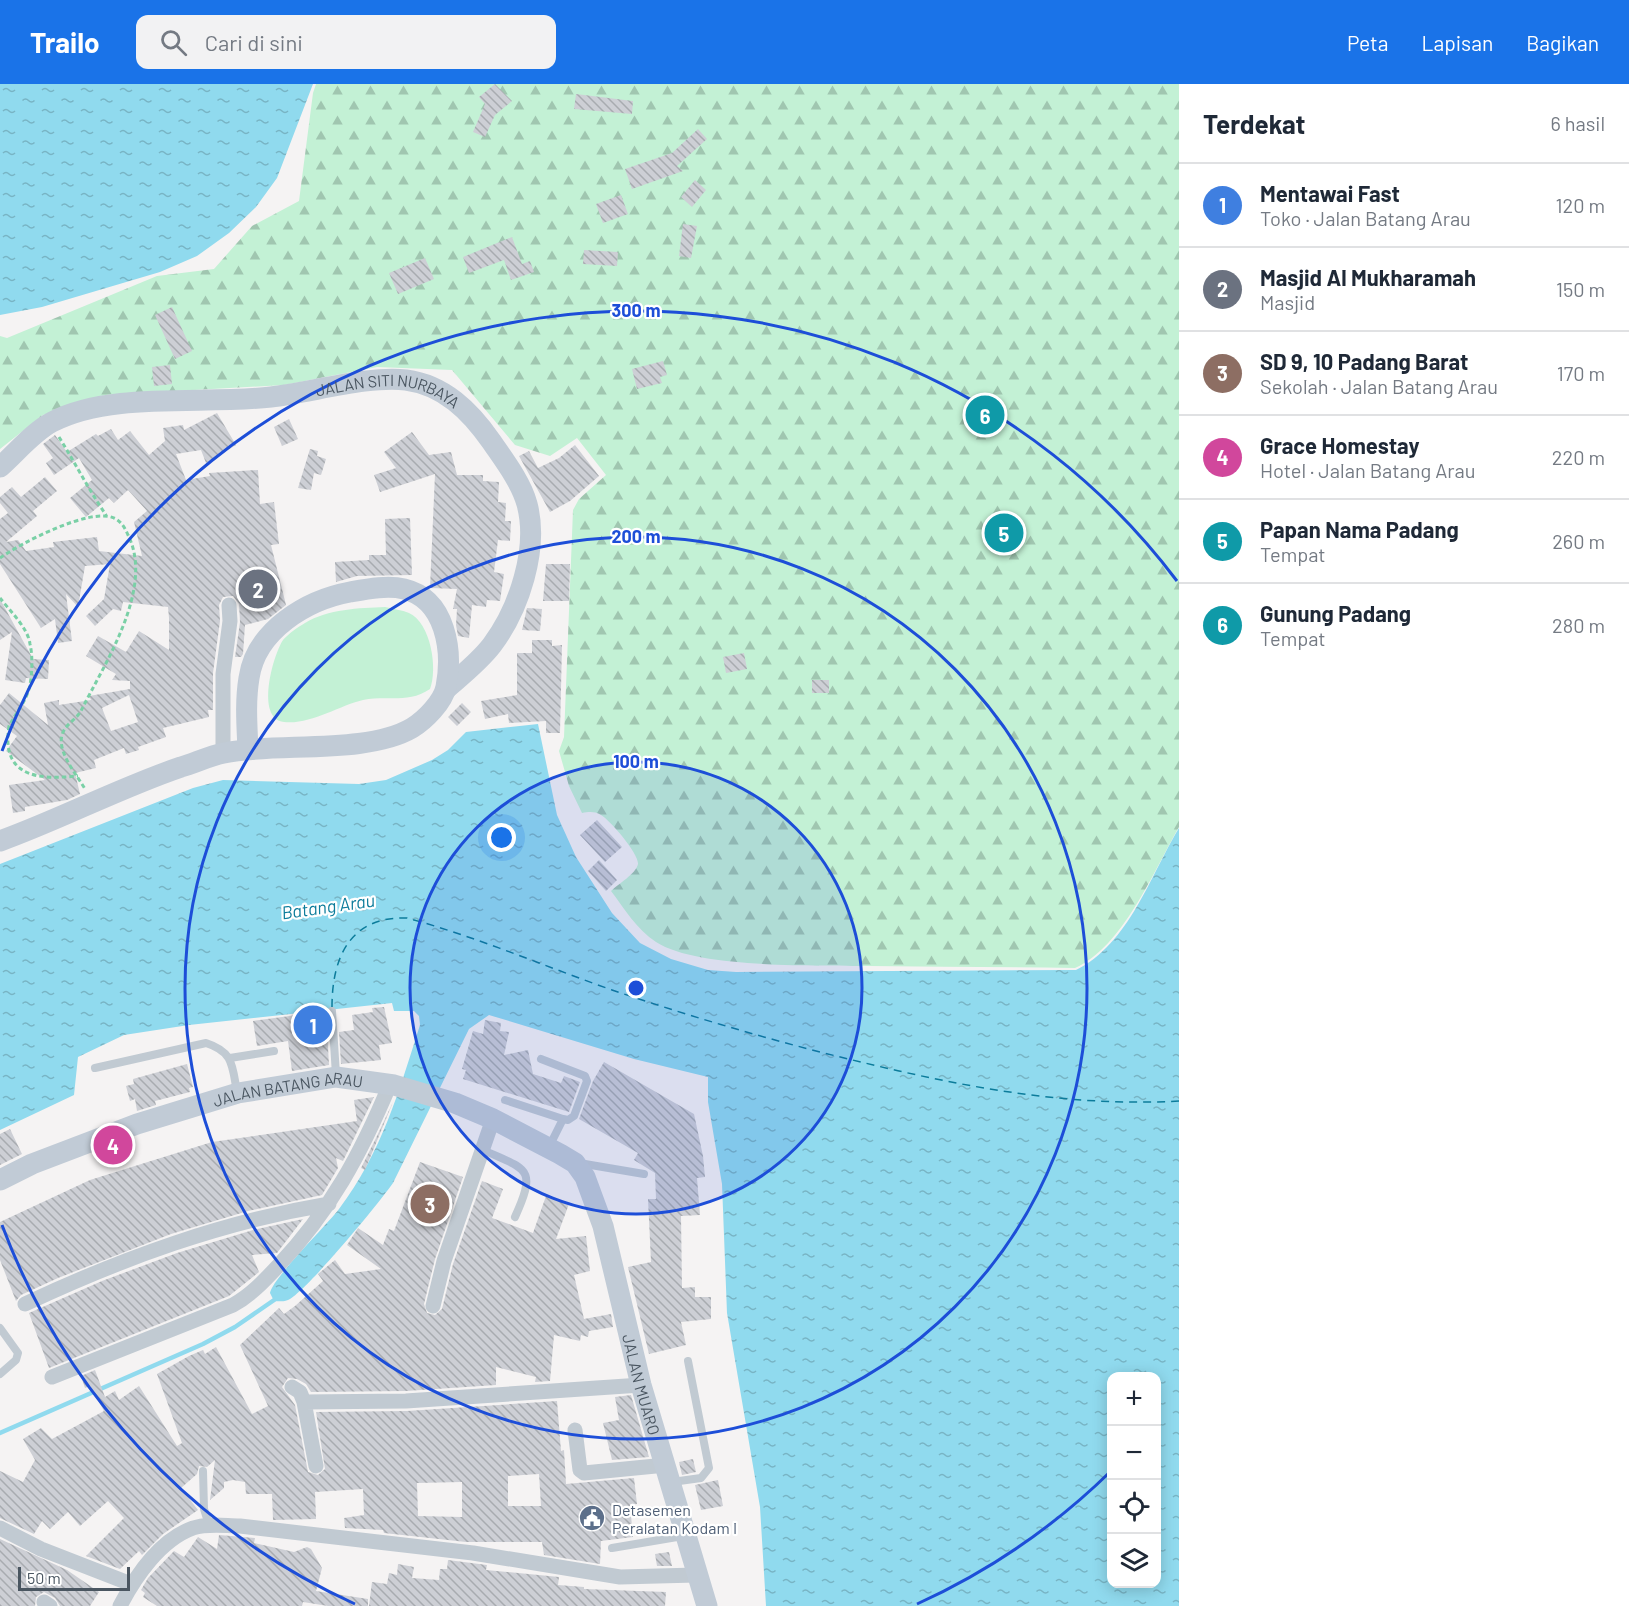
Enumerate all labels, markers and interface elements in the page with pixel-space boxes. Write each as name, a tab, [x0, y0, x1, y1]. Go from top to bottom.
search box	[136, 15, 556, 69]
text: Trailo	[30, 25, 100, 59]
icon: search	[157, 26, 190, 59]
text: Cari di sini	[205, 29, 303, 55]
text: Peta	[1347, 30, 1388, 55]
text: Lapisan	[1421, 30, 1493, 55]
text: Bagikan	[1526, 30, 1599, 55]
text: Terdekat	[1203, 108, 1305, 139]
text: 6 hasil	[1550, 111, 1605, 135]
text: Mentawai Fast	[1260, 180, 1400, 206]
text: 1	[1219, 193, 1226, 217]
text: 120 m	[1555, 193, 1605, 217]
text: Toko · Jalan Batang Arau	[1260, 206, 1471, 230]
text: Masjid Al Mukharamah	[1260, 264, 1476, 290]
text: 2	[1217, 277, 1228, 301]
text: 150 m	[1556, 277, 1605, 301]
text: Masjid	[1260, 290, 1315, 314]
text: 300 m	[612, 299, 660, 321]
text: SD 9, 10 Padang Barat	[1260, 348, 1468, 374]
text: 3	[1217, 361, 1228, 385]
text: 170 m	[1557, 361, 1605, 385]
street label: JALAN SITI NURBAYA	[314, 370, 464, 411]
text: Sekolah · Jalan Batang Arau	[1260, 374, 1498, 398]
pin: 6	[966, 392, 1004, 438]
text: Grace Homestay	[1260, 432, 1419, 458]
text: 4	[1216, 445, 1229, 469]
text: 220 m	[1552, 445, 1605, 469]
text: Hotel · Jalan Batang Arau	[1260, 458, 1476, 482]
pin: 5	[984, 510, 1024, 556]
text: Papan Nama Padang	[1260, 516, 1459, 542]
text: 200 m	[611, 525, 661, 547]
text: 5	[1217, 529, 1228, 553]
text: 260 m	[1552, 529, 1605, 553]
text: Tempat	[1260, 542, 1326, 566]
pin: 2	[238, 566, 278, 612]
text: Gunung Padang	[1260, 600, 1411, 626]
text: 6	[1217, 613, 1228, 637]
text: 280 m	[1552, 613, 1605, 637]
text: Tempat	[1260, 626, 1326, 650]
text: 100 m	[613, 750, 659, 772]
your location	[487, 823, 516, 852]
water label: Batang Arau	[280, 889, 376, 923]
centre of rings	[626, 978, 646, 998]
pin: 1	[294, 1002, 332, 1048]
street label: JALAN BATANG ARAU	[210, 1067, 364, 1110]
pin: 4	[94, 1122, 132, 1168]
pin: 3	[410, 1182, 450, 1226]
street label: JALAN MUARO	[620, 1332, 665, 1437]
map controls	[1107, 1372, 1161, 1588]
button: +	[1107, 1372, 1161, 1426]
button: −	[1107, 1426, 1161, 1480]
button: locate	[1107, 1480, 1161, 1534]
place label: Detasemen Peralatan Kodam I	[612, 1500, 737, 1537]
public building icon: Detasemen Peralatan Kodam I	[577, 1503, 607, 1533]
button: layers	[1107, 1534, 1161, 1588]
scale bar	[18, 1564, 130, 1592]
text: 50 m	[27, 1568, 61, 1587]

